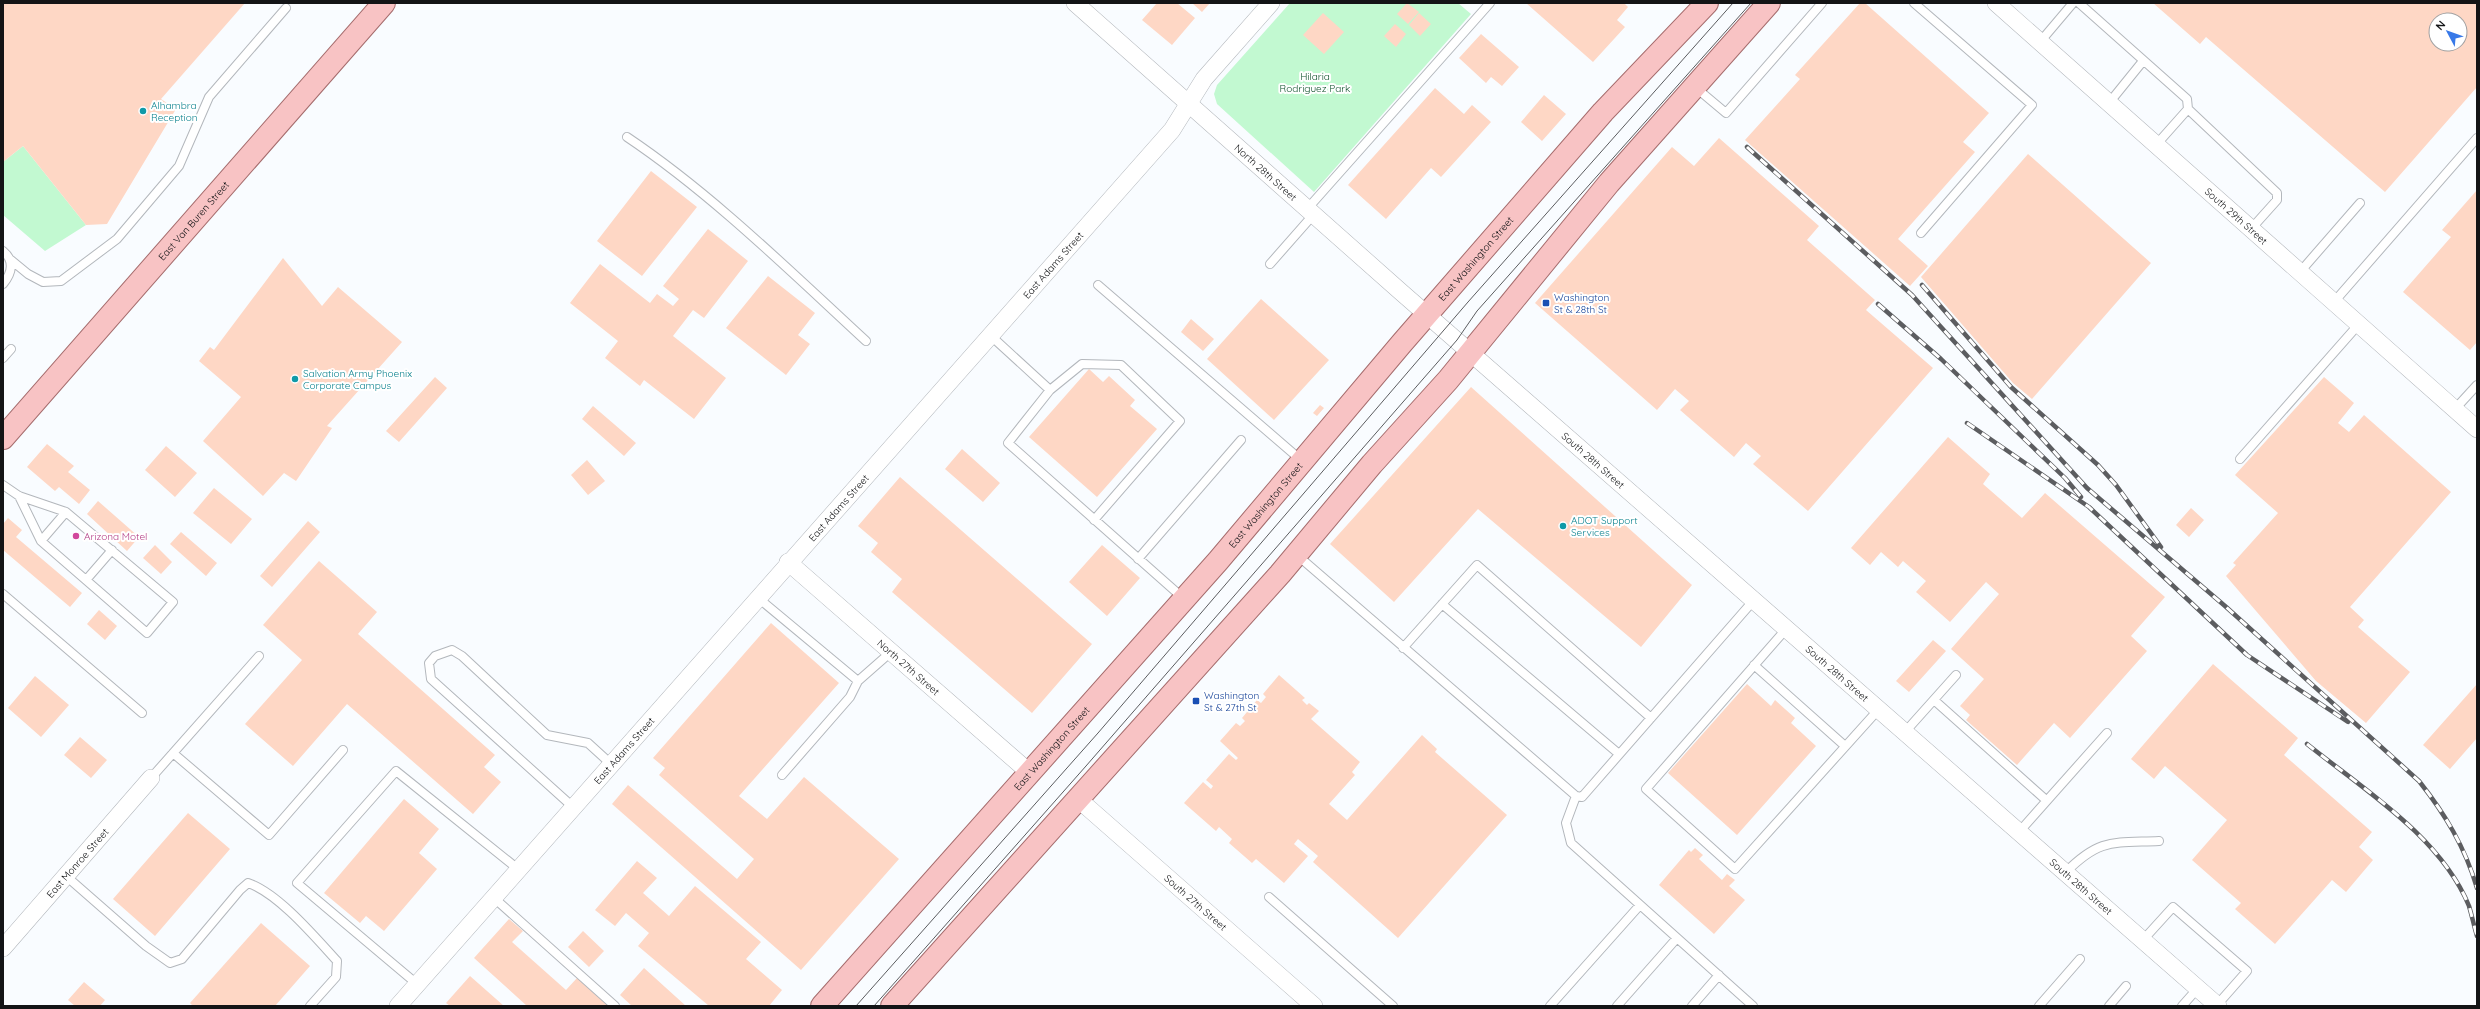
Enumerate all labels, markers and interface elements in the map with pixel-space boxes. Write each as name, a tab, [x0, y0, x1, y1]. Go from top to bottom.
north arrow	[2428, 12, 2468, 52]
text: N	[2433, 18, 2448, 33]
park label: Hilaria Rodriguez Park	[1280, 70, 1350, 95]
place label: Alhambra Reception	[151, 99, 198, 124]
marker: Alhambra Reception	[138, 106, 148, 116]
street label: North 28th Street	[1232, 141, 1300, 204]
street label: East Van Buren Street	[155, 178, 232, 263]
street label: South 29th Street	[2202, 185, 2271, 247]
street label: East Washington Street	[1435, 213, 1516, 303]
street label: East Adams Street	[1020, 228, 1086, 301]
place label: Washington St & 28th St	[1554, 291, 1609, 316]
marker: Washington St & 28th St	[1541, 298, 1551, 308]
place label: Salvation Army Phoenix Corporate Campus	[303, 367, 412, 392]
marker: Salvation Army Phoenix Corporate Campus	[290, 374, 300, 384]
street label: South 28th Street	[1559, 429, 1628, 491]
street label: East Washington Street	[1225, 459, 1305, 550]
street label: East Adams Street	[805, 471, 872, 544]
place label: ADOT Support Services	[1571, 514, 1638, 539]
marker: ADOT Support Services	[1558, 521, 1568, 531]
place label: Arizona Motel	[84, 530, 147, 543]
marker: Arizona Motel	[71, 531, 81, 541]
street label: North 27th Street	[875, 636, 943, 698]
street label: South 28th Street	[1803, 642, 1872, 705]
place label: Washington St & 27th St	[1204, 689, 1259, 714]
marker: Washington St & 27th St	[1191, 696, 1201, 706]
street label: East Washington Street	[1011, 703, 1093, 793]
street label: East Adams Street	[591, 714, 657, 787]
street label: East Monroe Street	[43, 825, 111, 900]
street label: South 28th Street	[2047, 855, 2116, 918]
street label: South 27th Street	[1162, 871, 1230, 934]

